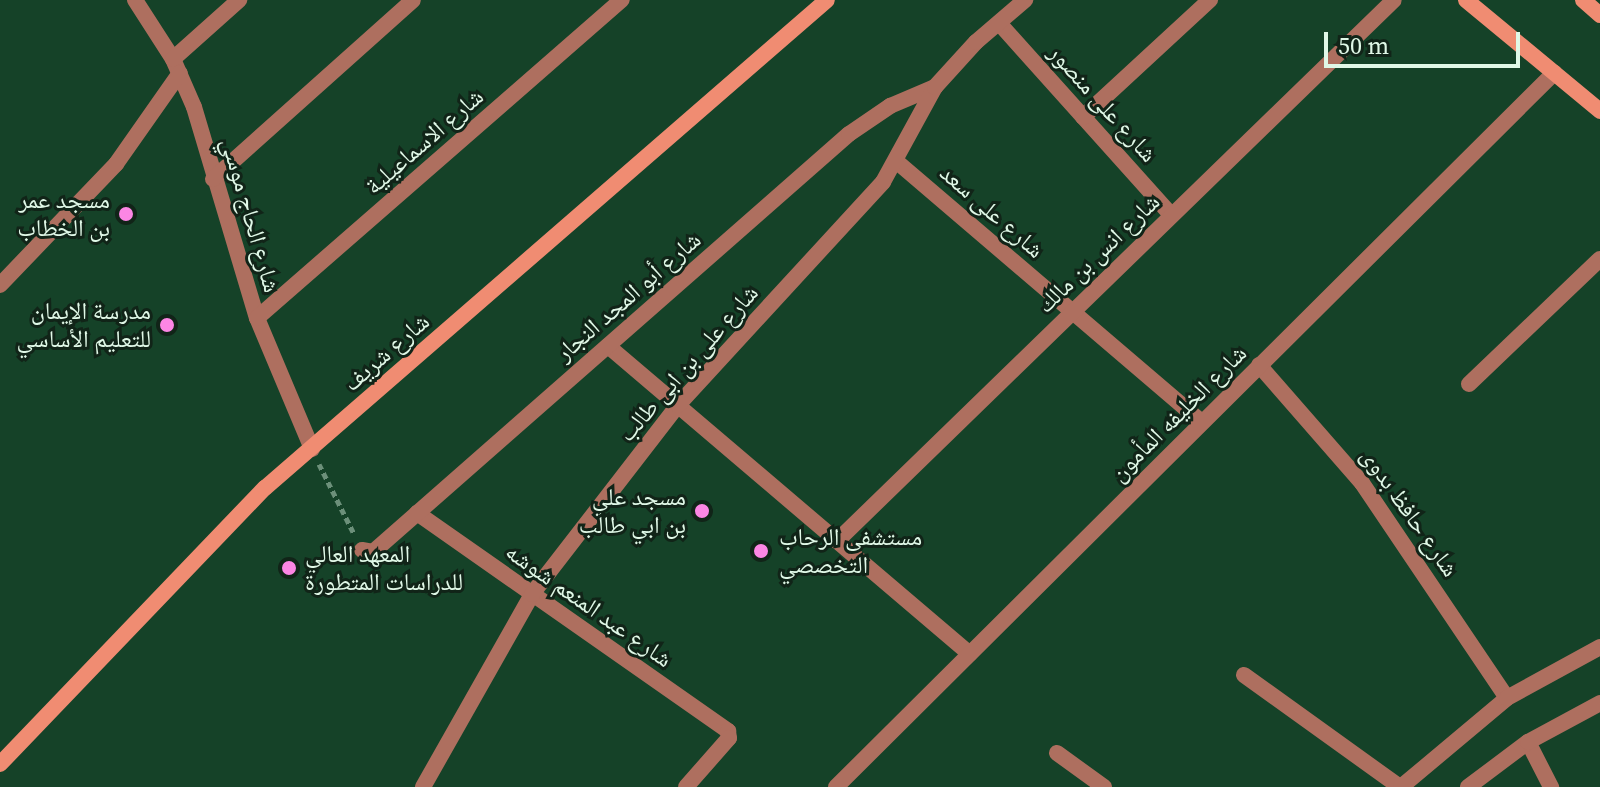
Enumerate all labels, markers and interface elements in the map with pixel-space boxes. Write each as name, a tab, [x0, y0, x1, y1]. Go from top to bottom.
scale bar	[1328, 16, 1524, 66]
text: 50 m	[1338, 29, 1389, 62]
street label: شارع على منصور	[1043, 38, 1163, 168]
street label: شارع الاسماعيلية	[359, 82, 489, 200]
street label: شارع الحاج موسي	[215, 134, 287, 296]
street label: شارع على سعد	[934, 158, 1050, 264]
place label: مسجد عمر بن الخطاب	[17, 186, 110, 242]
street label: شارع انس بن مالك	[1031, 187, 1165, 319]
marker: مسجد عمر بن الخطاب	[117, 205, 135, 223]
street label: شارع أبو المجد النجار	[549, 225, 707, 367]
street label: شارع على بن ابى طالب	[612, 279, 764, 447]
place label: مدرسة الإيمان للتعليم الأساسي	[16, 297, 151, 353]
street label: شارع شريف	[337, 307, 435, 397]
marker: مدرسة الإيمان للتعليم الأساسي	[158, 316, 176, 334]
street label: شارع الخليفه المأمون	[1104, 339, 1252, 487]
street label: شارع حافظ بدوى	[1355, 442, 1465, 582]
place label: مسجد علي بن ابي طالب	[579, 483, 686, 539]
marker: مسجد علي بن ابي طالب	[693, 502, 711, 520]
place label: مستشفى الرحاب التخصصي	[779, 523, 922, 579]
street label: شارع عبد المنعم شوشه	[500, 537, 678, 673]
place label: المعهد العالي للدراسات المتطورة	[305, 540, 463, 596]
marker: مستشفى الرحاب التخصصي	[750, 540, 772, 562]
marker: المعهد العالي للدراسات المتطورة	[280, 559, 298, 577]

